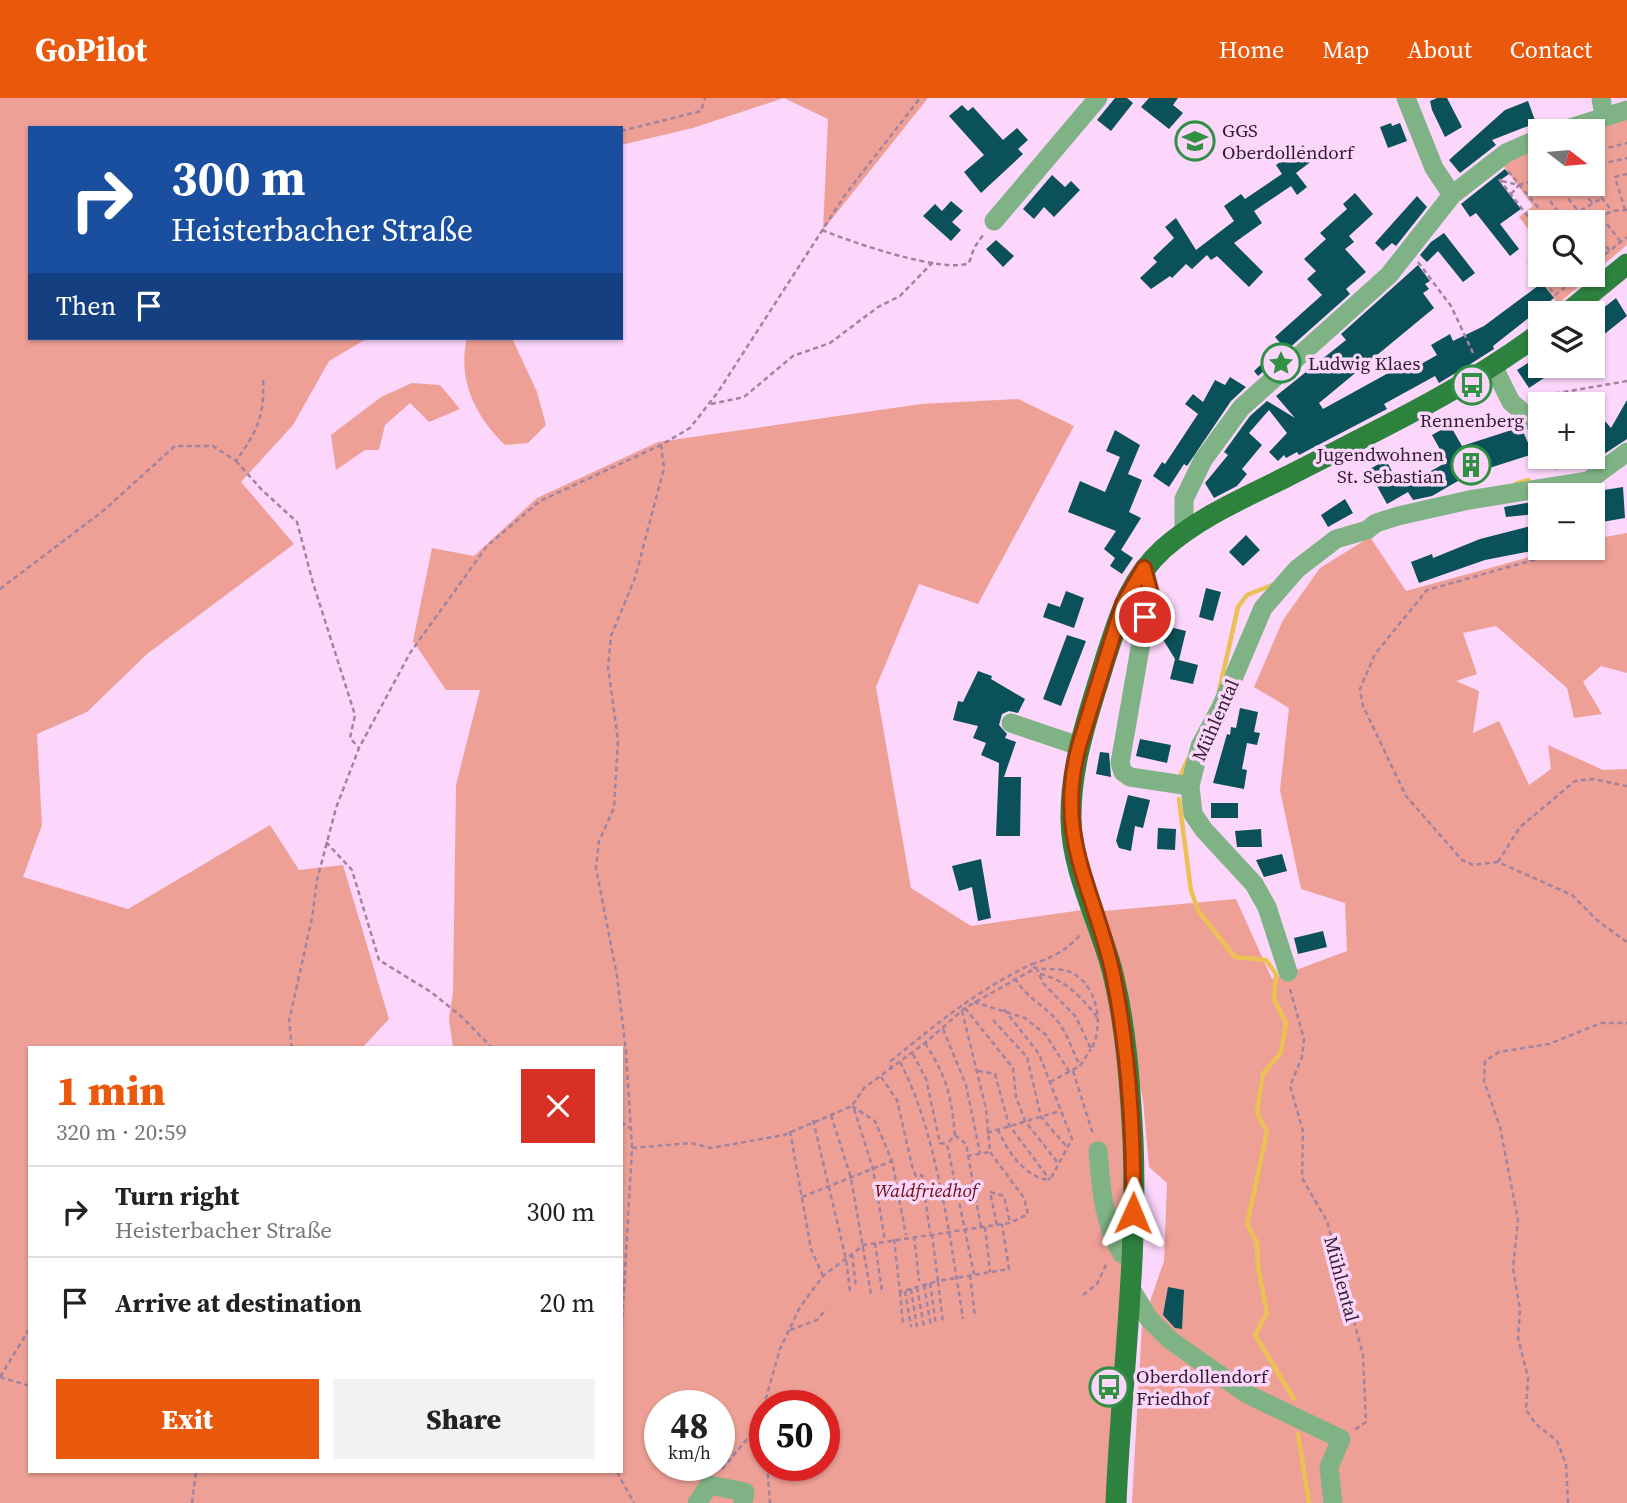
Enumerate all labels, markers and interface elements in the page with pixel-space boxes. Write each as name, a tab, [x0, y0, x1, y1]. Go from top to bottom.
text: GoPilot	[35, 27, 147, 72]
text: Home	[1219, 33, 1284, 66]
text: Map	[1322, 33, 1369, 66]
text: About	[1407, 33, 1472, 66]
text: Contact	[1510, 33, 1592, 66]
place label: GGS Oberdollendorf	[1222, 117, 1356, 165]
north arrow	[1528, 119, 1605, 196]
map controls	[1528, 119, 1605, 560]
school or university icon: GGS Oberdollendorf	[1174, 120, 1216, 162]
text: 300 m	[171, 144, 306, 211]
icon: right	[56, 154, 147, 245]
text: Heisterbacher Straße	[171, 208, 473, 252]
button: search	[1528, 210, 1605, 287]
icon: arrive	[130, 287, 168, 325]
text: Then	[56, 288, 116, 324]
button: layers	[1528, 301, 1605, 378]
place icon: Ludwig Klaes	[1260, 342, 1302, 384]
place label: Ludwig Klaes	[1308, 350, 1421, 376]
bus stop icon: Rennenberg	[1451, 364, 1493, 406]
button: +	[1528, 392, 1605, 469]
place label: Rennenberg	[1420, 407, 1524, 433]
place label: Jugendwohnen St. Sebastian	[1316, 441, 1444, 489]
building icon: Jugendwohnen St. Sebastian	[1450, 444, 1492, 486]
button: −	[1528, 483, 1605, 560]
pin	[1115, 587, 1175, 647]
icon: arrive	[1126, 598, 1164, 636]
street label: Mühlental	[1185, 674, 1245, 765]
text: 1 min	[56, 1061, 166, 1119]
button: close	[521, 1069, 595, 1143]
text: 320 m · 20:59	[56, 1116, 187, 1148]
position arrow	[1096, 1176, 1170, 1250]
park label: Waldfriedhof	[875, 1177, 981, 1203]
text: Turn right	[115, 1178, 239, 1214]
icon: right	[56, 1193, 94, 1231]
text: 300 m	[527, 1194, 595, 1230]
text: Heisterbacher Straße	[115, 1214, 332, 1246]
street label: Mühlental	[1318, 1233, 1366, 1325]
icon: arrive	[56, 1284, 94, 1322]
text: Arrive at destination	[115, 1285, 362, 1321]
text: 20 m	[540, 1285, 595, 1321]
place label: Oberdollendorf Friedhof	[1136, 1363, 1270, 1411]
bus stop icon: Oberdollendorf Friedhof	[1088, 1366, 1130, 1408]
button: Exit	[56, 1379, 319, 1459]
button: Share	[333, 1379, 595, 1459]
speed limit sign: 50	[749, 1390, 840, 1481]
text: 48	[671, 1402, 708, 1450]
text: km/h	[668, 1440, 711, 1465]

